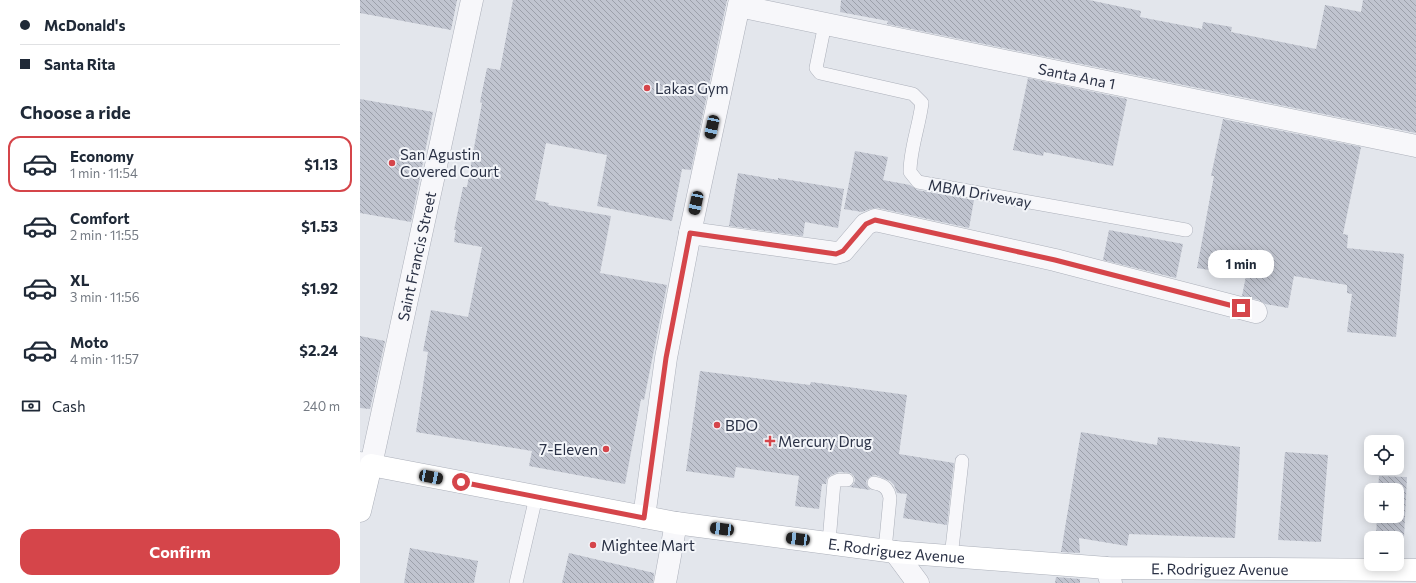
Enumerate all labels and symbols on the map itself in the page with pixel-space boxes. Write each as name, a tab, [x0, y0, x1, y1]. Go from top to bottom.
street label: Santa Ana 1	[1037, 59, 1117, 93]
place label: Lakas Gym	[655, 79, 729, 97]
marker: Lakas Gym	[642, 83, 652, 93]
car	[704, 114, 720, 140]
place label: San Agustin Covered Court	[400, 145, 499, 180]
marker: San Agustin Covered Court	[387, 158, 397, 168]
street label: MBM Driveway	[927, 175, 1033, 211]
street label: Saint Francis Street	[394, 190, 439, 323]
car	[688, 190, 704, 216]
callout: 1 min	[1208, 250, 1274, 278]
route end	[1232, 299, 1250, 317]
place label: BDO	[725, 416, 758, 434]
marker: BDO	[712, 420, 722, 430]
place label: Mercury Drug	[778, 432, 872, 450]
marker: Mercury Drug	[765, 436, 775, 446]
place label: 7-Eleven	[539, 440, 598, 458]
marker: 7-Eleven	[601, 444, 611, 454]
car	[418, 469, 444, 485]
route start	[452, 473, 470, 491]
car	[709, 522, 735, 536]
car	[785, 532, 811, 546]
street label: E. Rodriguez Avenue	[827, 534, 966, 566]
place label: Mightee Mart	[601, 536, 695, 554]
marker: Mightee Mart	[588, 540, 598, 550]
street label: E. Rodriguez Avenue	[1151, 559, 1288, 578]

